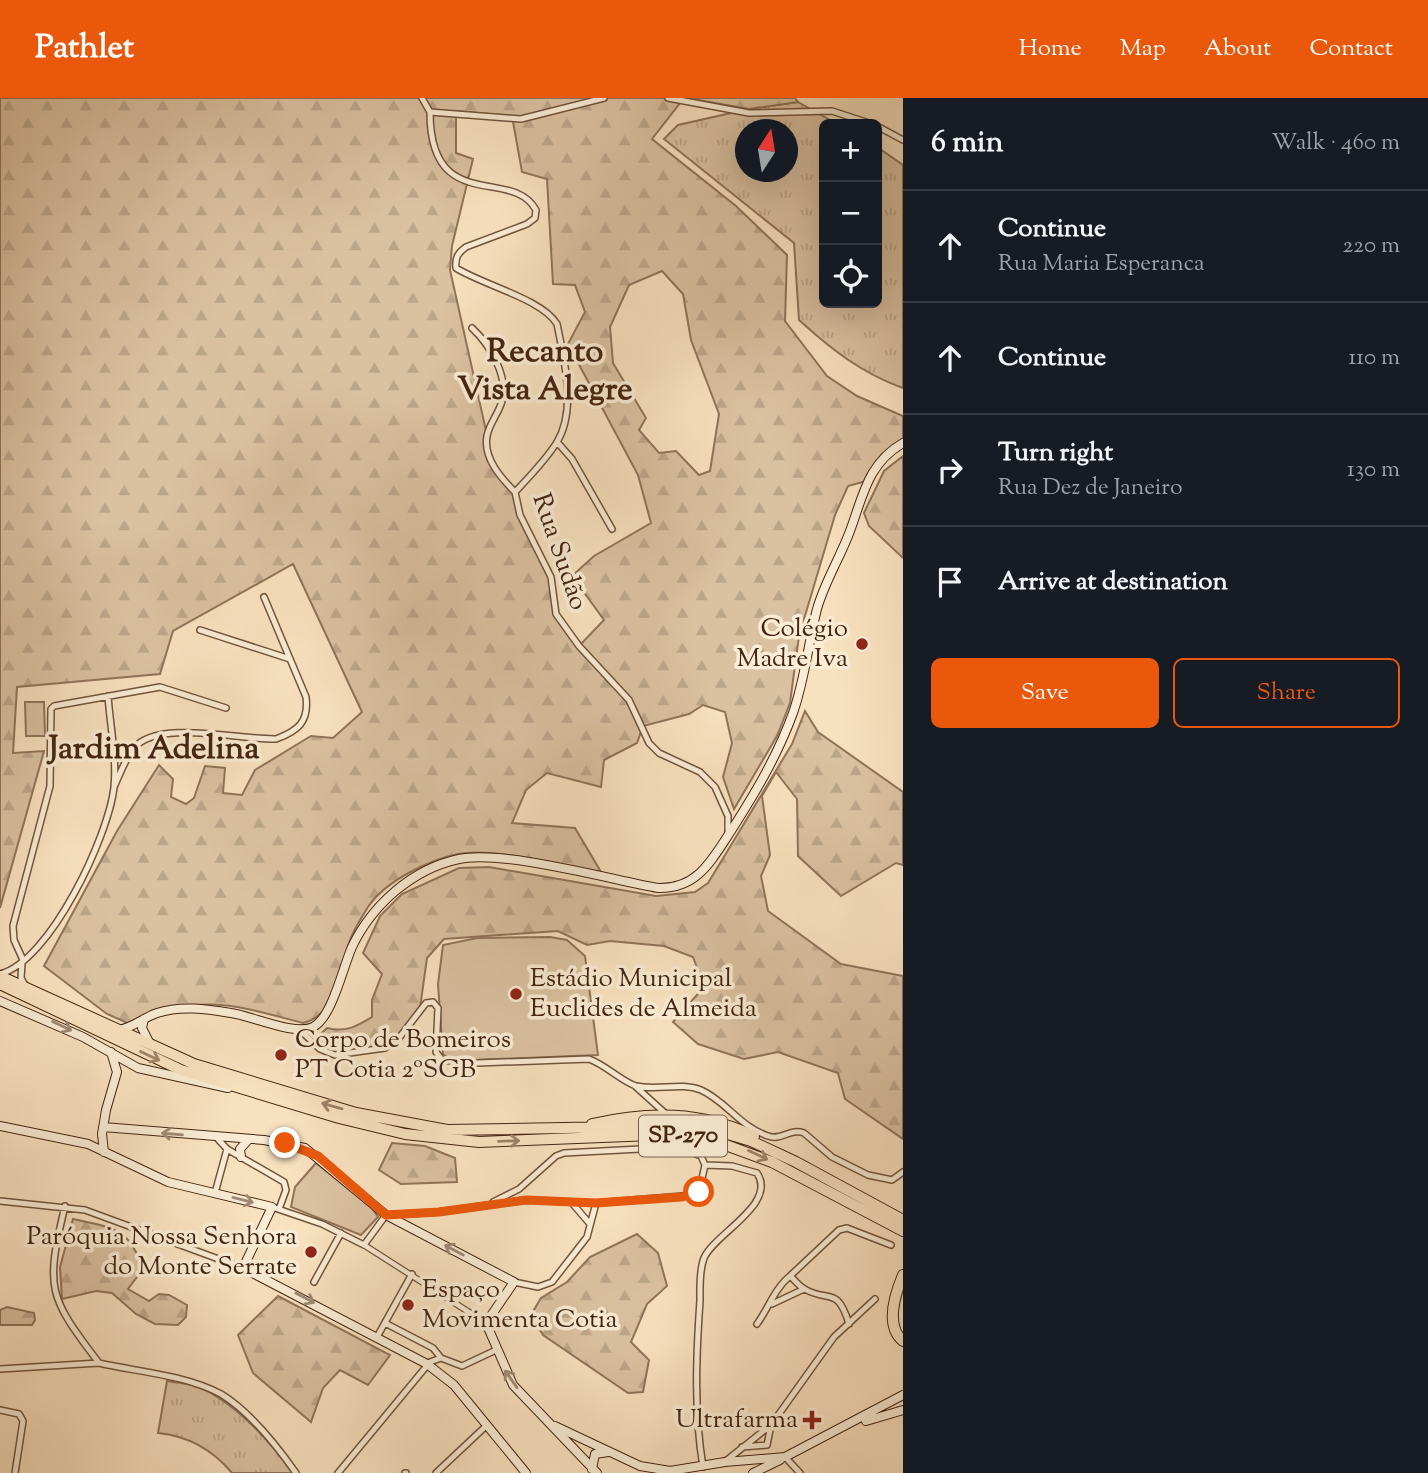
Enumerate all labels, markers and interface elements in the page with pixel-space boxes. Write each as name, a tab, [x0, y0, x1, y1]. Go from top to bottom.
text: Pathlet	[35, 25, 134, 73]
text: Home	[1019, 32, 1082, 66]
text: Map	[1120, 32, 1166, 66]
text: About	[1204, 32, 1271, 66]
text: Contact	[1309, 32, 1393, 66]
north arrow	[735, 119, 798, 182]
map controls	[819, 119, 882, 308]
button: +	[819, 119, 882, 182]
text: 6 min	[931, 122, 1003, 165]
text: Walk · 460 m	[1272, 127, 1400, 160]
button: −	[819, 182, 882, 245]
text: Continue	[998, 211, 1106, 248]
icon: ahead	[931, 227, 969, 265]
text: 220 m	[1342, 230, 1400, 263]
button: locate	[819, 245, 882, 308]
text: Rua Maria Esperanca	[998, 248, 1205, 281]
district label: Recanto Vista Alegre	[457, 329, 633, 415]
icon: ahead	[931, 339, 969, 377]
text: Continue	[998, 340, 1106, 377]
text: 110 m	[1349, 342, 1400, 375]
text: Turn right	[998, 435, 1113, 472]
icon: right	[931, 451, 969, 489]
text: 130 m	[1347, 454, 1400, 487]
text: Rua Dez de Janeiro	[998, 472, 1182, 505]
street label: Rua Sudão	[522, 489, 596, 615]
icon: arrive	[931, 563, 969, 601]
text: Arrive at destination	[998, 564, 1228, 601]
place label: Colégio Madre Iva	[737, 611, 848, 678]
marker: Colégio Madre Iva	[854, 636, 870, 652]
button: Save	[931, 658, 1159, 728]
button: Share	[1173, 658, 1400, 728]
district label: Jardim Adelina	[45, 726, 260, 774]
place label: Estádio Municipal Euclides de Almeida	[530, 961, 757, 1028]
marker: Estádio Municipal Euclides de Almeida	[508, 986, 524, 1002]
one-way arrow	[51, 1020, 72, 1034]
place label: Corpo de Bomeiros PT Cotia 2ºSGB	[295, 1022, 511, 1089]
marker: Corpo de Bomeiros PT Cotia 2ºSGB	[273, 1047, 289, 1063]
one-way arrow	[139, 1050, 160, 1063]
one-way arrow	[322, 1098, 344, 1111]
road number: SP-270	[639, 1116, 727, 1156]
one-way arrow	[161, 1127, 184, 1140]
route end	[269, 1127, 300, 1158]
one-way arrow	[497, 1134, 520, 1148]
one-way arrow	[747, 1149, 768, 1162]
route start	[683, 1176, 714, 1207]
one-way arrow	[232, 1194, 254, 1207]
place label: Paróquia Nossa Senhora do Monte Serrate	[26, 1219, 297, 1286]
one-way arrow	[444, 1243, 465, 1256]
marker: Paróquia Nossa Senhora do Monte Serrate	[303, 1244, 319, 1260]
place label: Espaço Movimenta Cotia	[422, 1272, 617, 1339]
one-way arrow	[294, 1291, 314, 1305]
marker: Espaço Movimenta Cotia	[400, 1297, 416, 1313]
one-way arrow	[504, 1370, 518, 1389]
place label: Ultrafarma	[675, 1402, 798, 1439]
marker: Ultrafarma	[804, 1412, 820, 1428]

